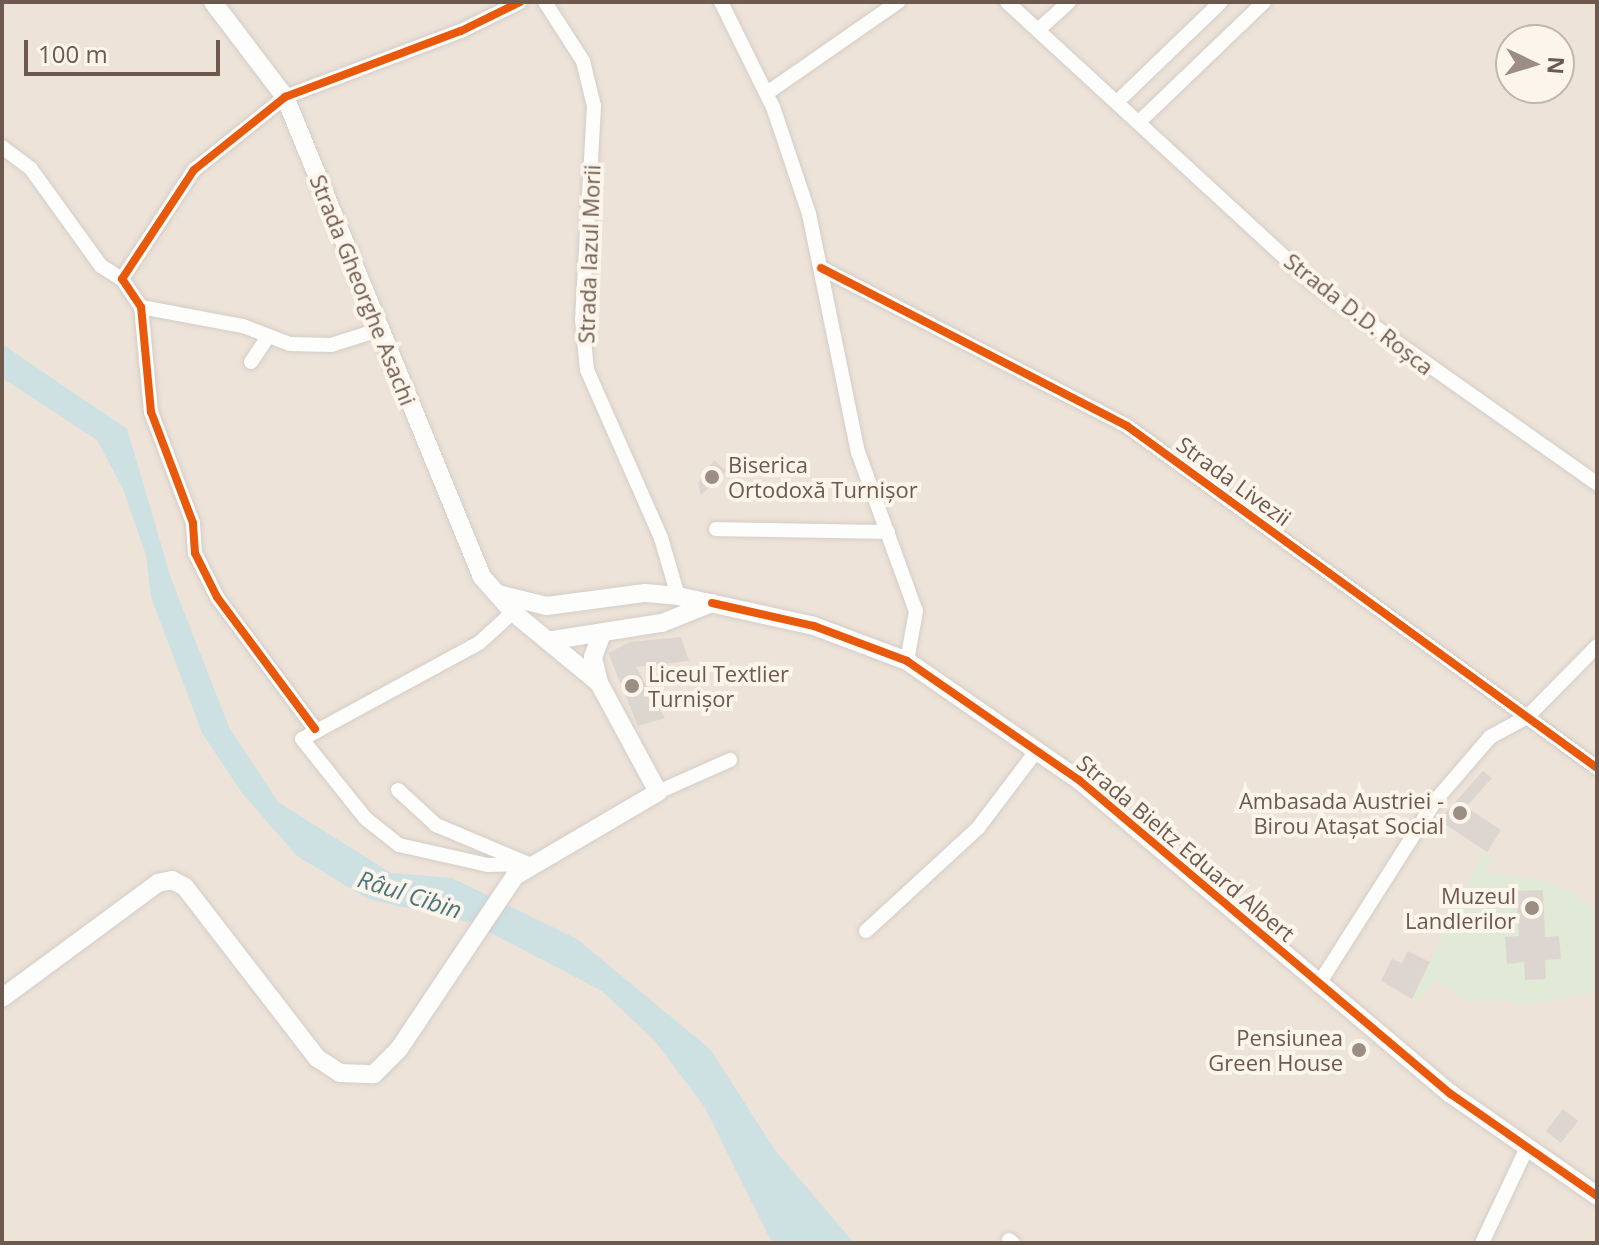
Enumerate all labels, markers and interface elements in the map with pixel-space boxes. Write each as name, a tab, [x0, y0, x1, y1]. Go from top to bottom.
scale bar	[28, 24, 224, 74]
north arrow	[1495, 24, 1575, 104]
text: 100 m	[38, 37, 108, 70]
text: N	[1541, 56, 1573, 75]
street label: Strada Iazul Morii	[573, 164, 605, 344]
street label: Strada Gheorghe Asachi	[305, 171, 421, 409]
street label: Strada D.D. Roșca	[1279, 248, 1439, 380]
street label: Strada Livezii	[1172, 431, 1296, 531]
place label: Biserica Ortodoxă Turnișor	[728, 451, 918, 502]
marker: Biserica Ortodoxă Turnișor	[703, 468, 721, 486]
place label: Liceul Textlier Turnișor	[648, 660, 789, 712]
marker: Liceul Textlier Turnișor	[623, 677, 641, 695]
street label: Strada Bieltz Eduard Albert	[1072, 749, 1300, 947]
place label: Ambasada Austriei - Birou Atașat Social	[1239, 787, 1444, 838]
marker: Ambasada Austriei - Birou Atașat Social	[1451, 804, 1469, 822]
water label: Râul Cibin	[355, 864, 465, 924]
place label: Muzeul Landlerilor	[1405, 882, 1516, 934]
marker: Muzeul Landlerilor	[1523, 899, 1541, 917]
place label: Pensiunea Green House	[1208, 1024, 1343, 1076]
marker: Pensiunea Green House	[1350, 1041, 1368, 1059]

